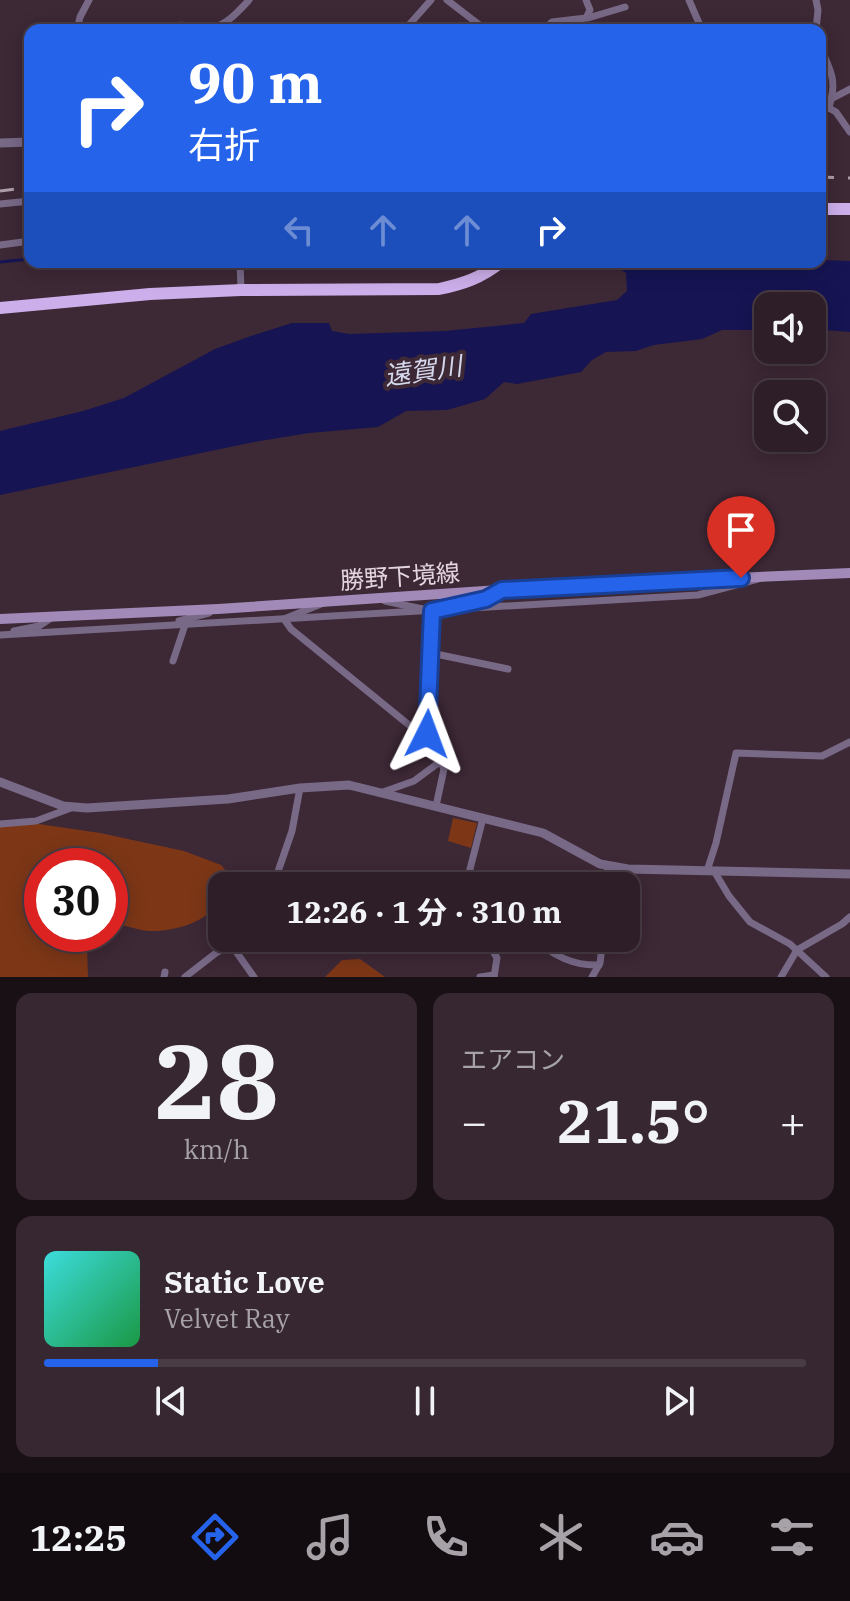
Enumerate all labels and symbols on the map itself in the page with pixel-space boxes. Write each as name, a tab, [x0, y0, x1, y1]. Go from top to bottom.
water label: 遠賀川	[382, 347, 467, 392]
pin	[707, 496, 775, 578]
street label: 勝野下境線	[339, 556, 461, 596]
position arrow	[385, 692, 469, 776]
speed limit sign: 30	[24, 848, 128, 952]

